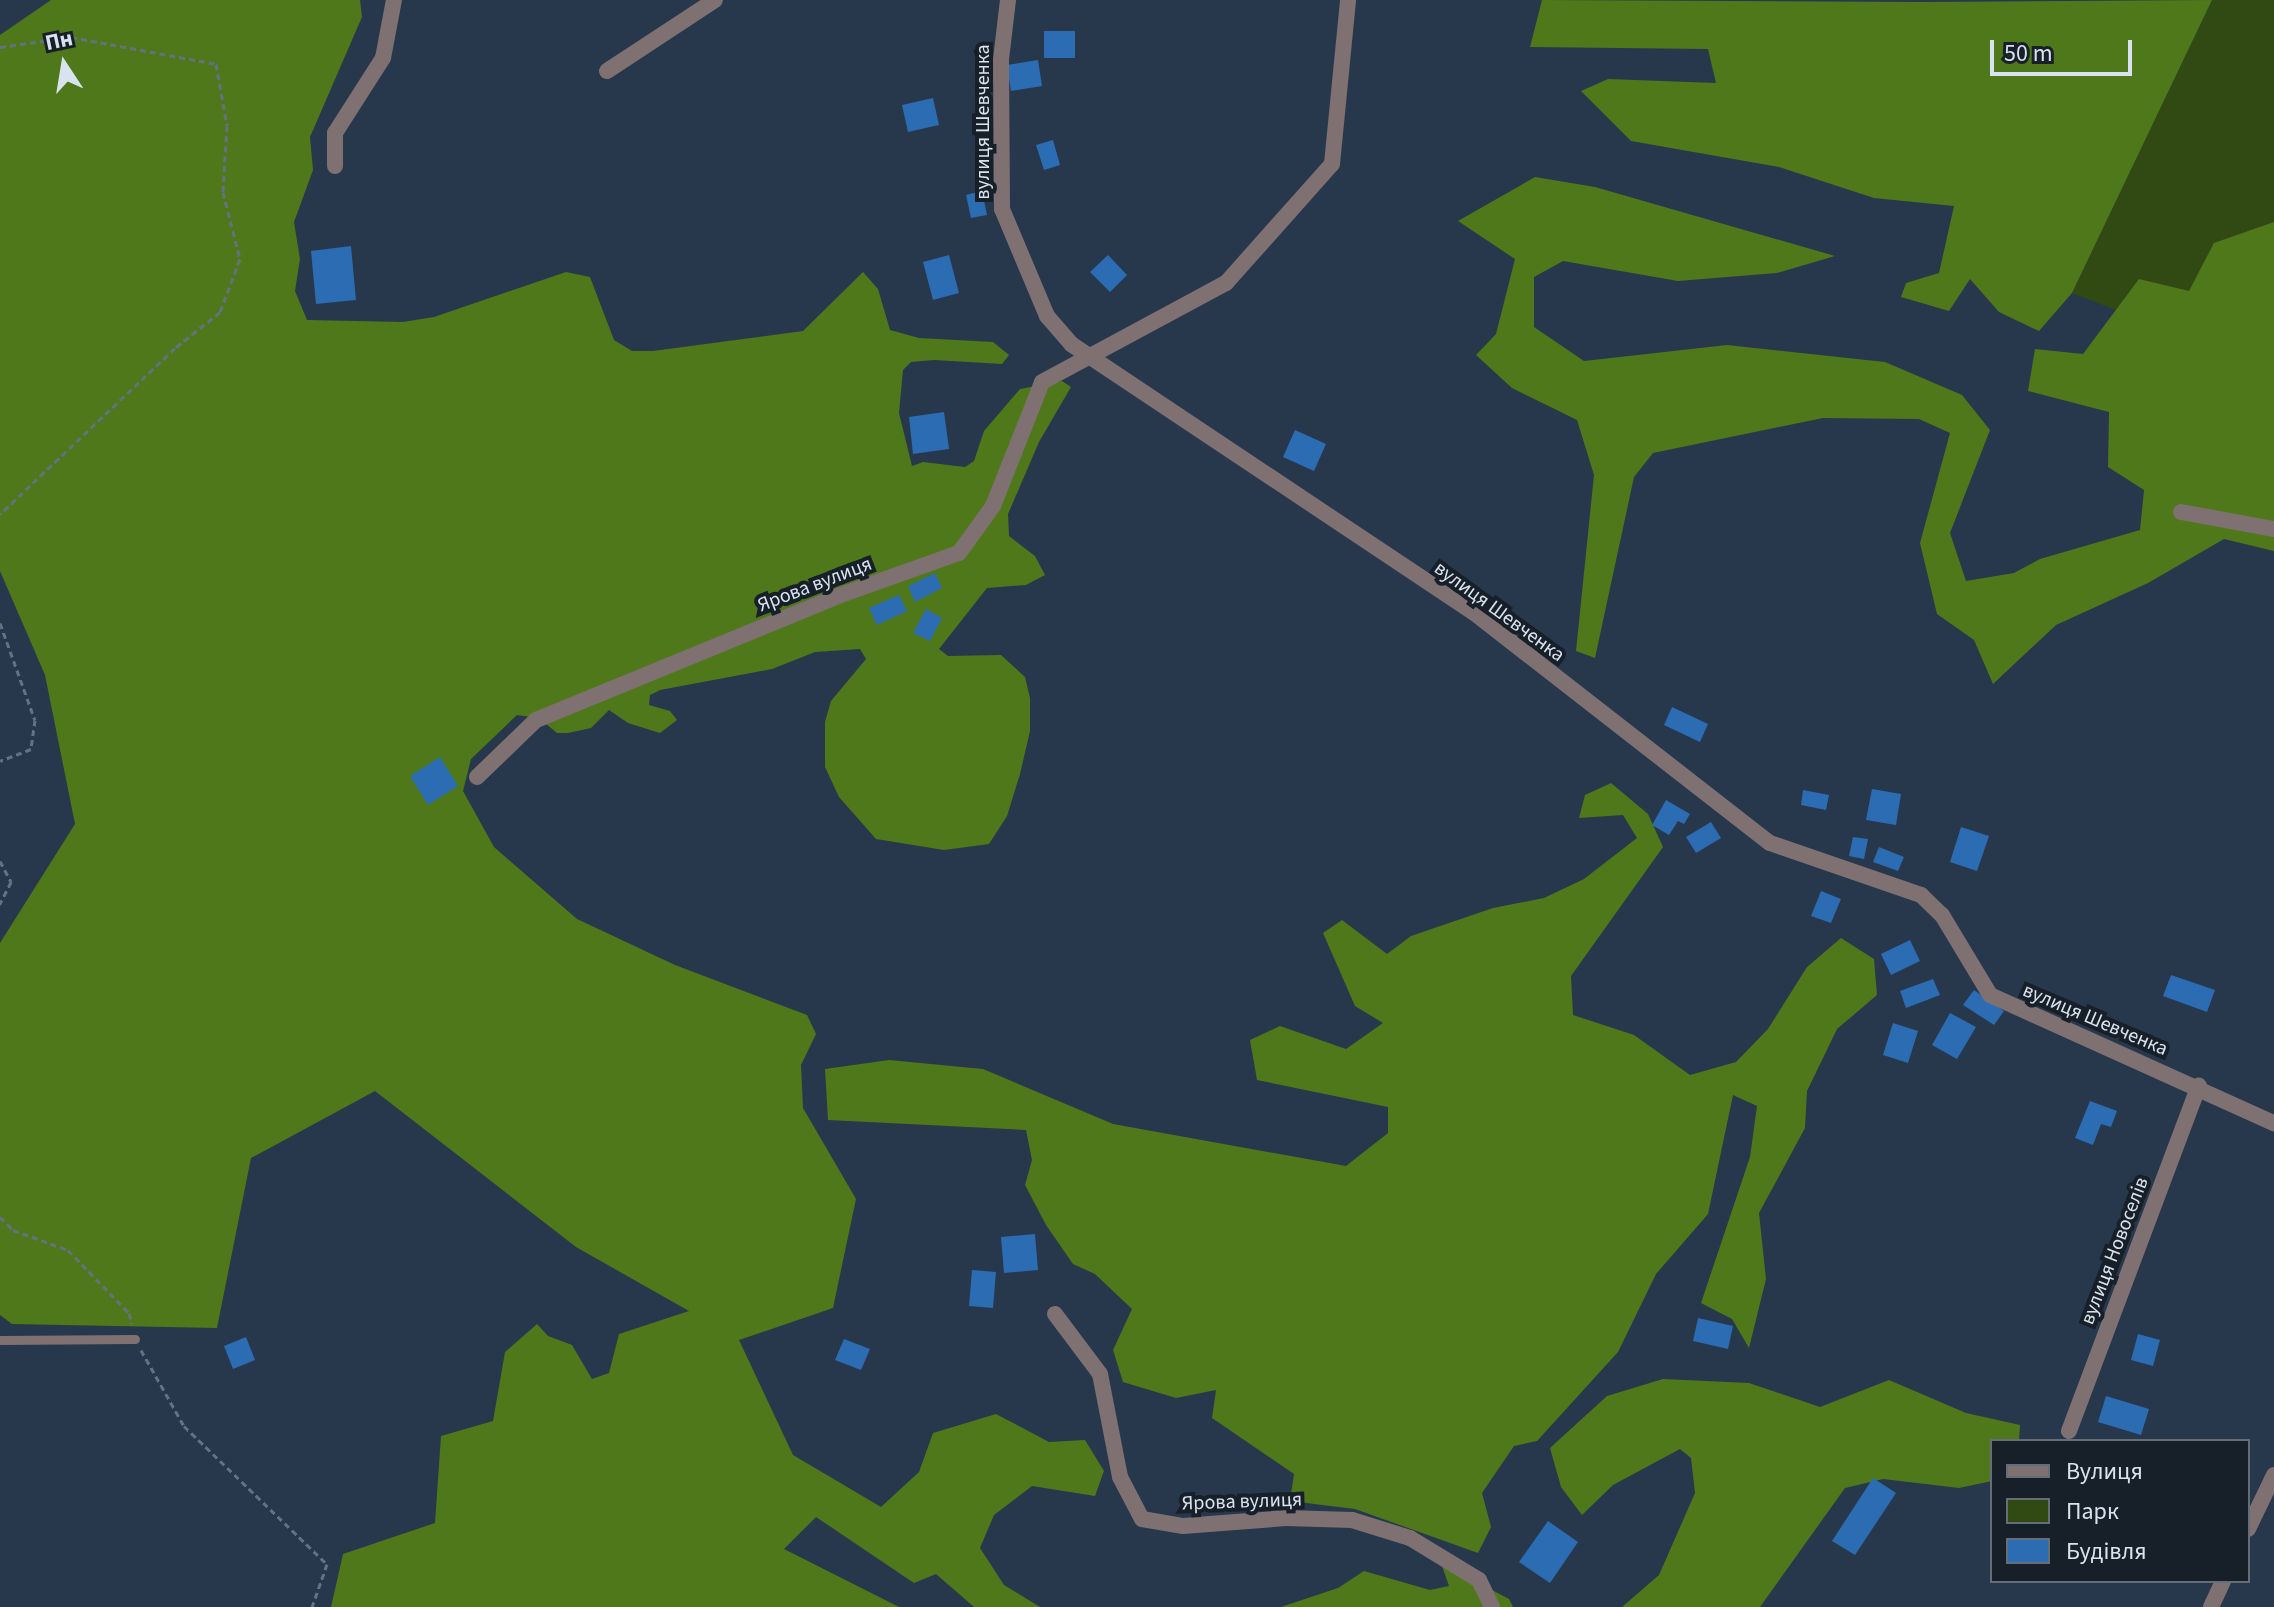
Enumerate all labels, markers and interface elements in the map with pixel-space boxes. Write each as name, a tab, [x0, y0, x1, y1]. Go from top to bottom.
text: Пн	[42, 22, 76, 59]
north arrow	[24, 24, 104, 104]
scale bar	[1994, 24, 2136, 74]
text: 50 m	[2004, 36, 2053, 71]
street label: вулиця Шевченка	[971, 44, 995, 200]
street label: Ярова вулиця	[754, 552, 876, 618]
street label: вулиця Шевченка	[1429, 557, 1569, 667]
street label: вулиця Шевченка	[2019, 979, 2171, 1061]
street label: вулиця Новоселів	[2076, 1174, 2154, 1328]
legend	[1990, 1439, 2250, 1583]
text: Вулиця	[2066, 1454, 2143, 1489]
street label: Ярова вулиця	[1181, 1488, 1303, 1516]
text: Парк	[2066, 1494, 2119, 1529]
text: Будівля	[2066, 1534, 2147, 1569]

